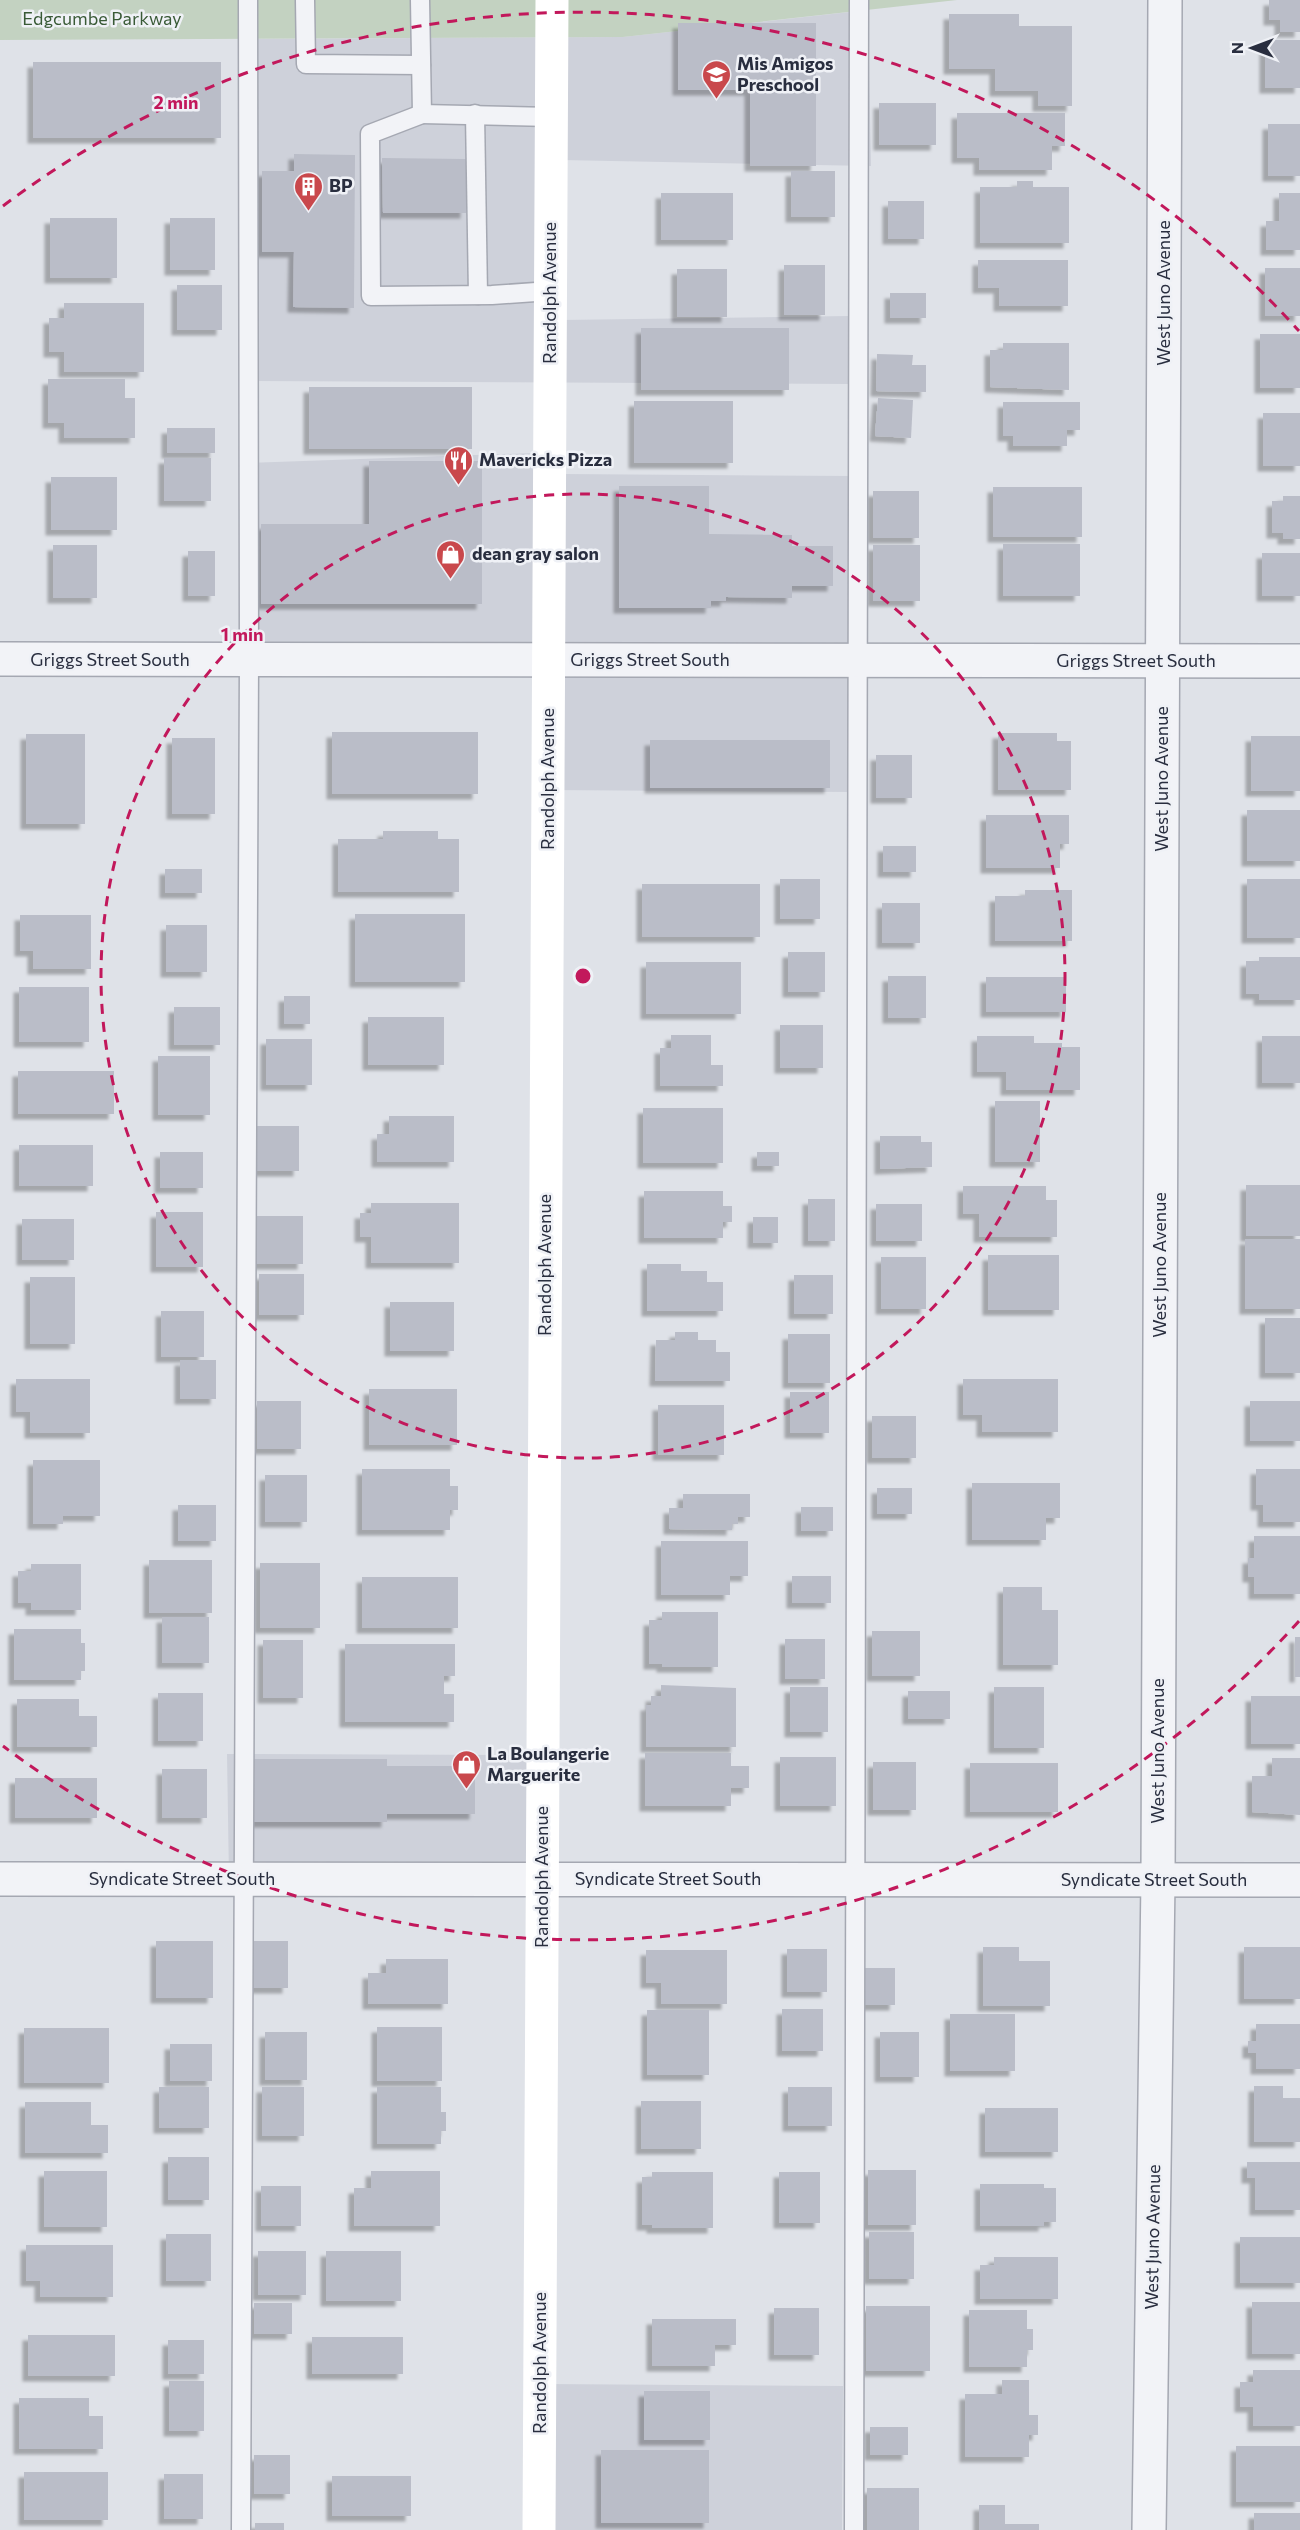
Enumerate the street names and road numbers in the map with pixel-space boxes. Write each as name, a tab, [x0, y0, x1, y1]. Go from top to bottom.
street label: West Juno Avenue	[1152, 220, 1174, 366]
street label: Randolph Avenue	[538, 222, 560, 364]
street label: Griggs Street South	[30, 648, 190, 670]
street label: Griggs Street South	[570, 648, 730, 670]
street label: Griggs Street South	[1056, 649, 1216, 671]
street label: West Juno Avenue	[1150, 706, 1172, 852]
street label: Randolph Avenue	[536, 708, 558, 850]
street label: West Juno Avenue	[1148, 1192, 1170, 1338]
street label: Randolph Avenue	[533, 1194, 555, 1336]
street label: West Juno Avenue	[1146, 1678, 1168, 1824]
street label: Randolph Avenue	[530, 1806, 552, 1948]
street label: Syndicate Street South	[89, 1867, 275, 1889]
street label: Syndicate Street South	[575, 1867, 761, 1889]
street label: Syndicate Street South	[1061, 1868, 1247, 1890]
street label: West Juno Avenue	[1140, 2164, 1164, 2310]
street label: Randolph Avenue	[528, 2292, 550, 2434]

